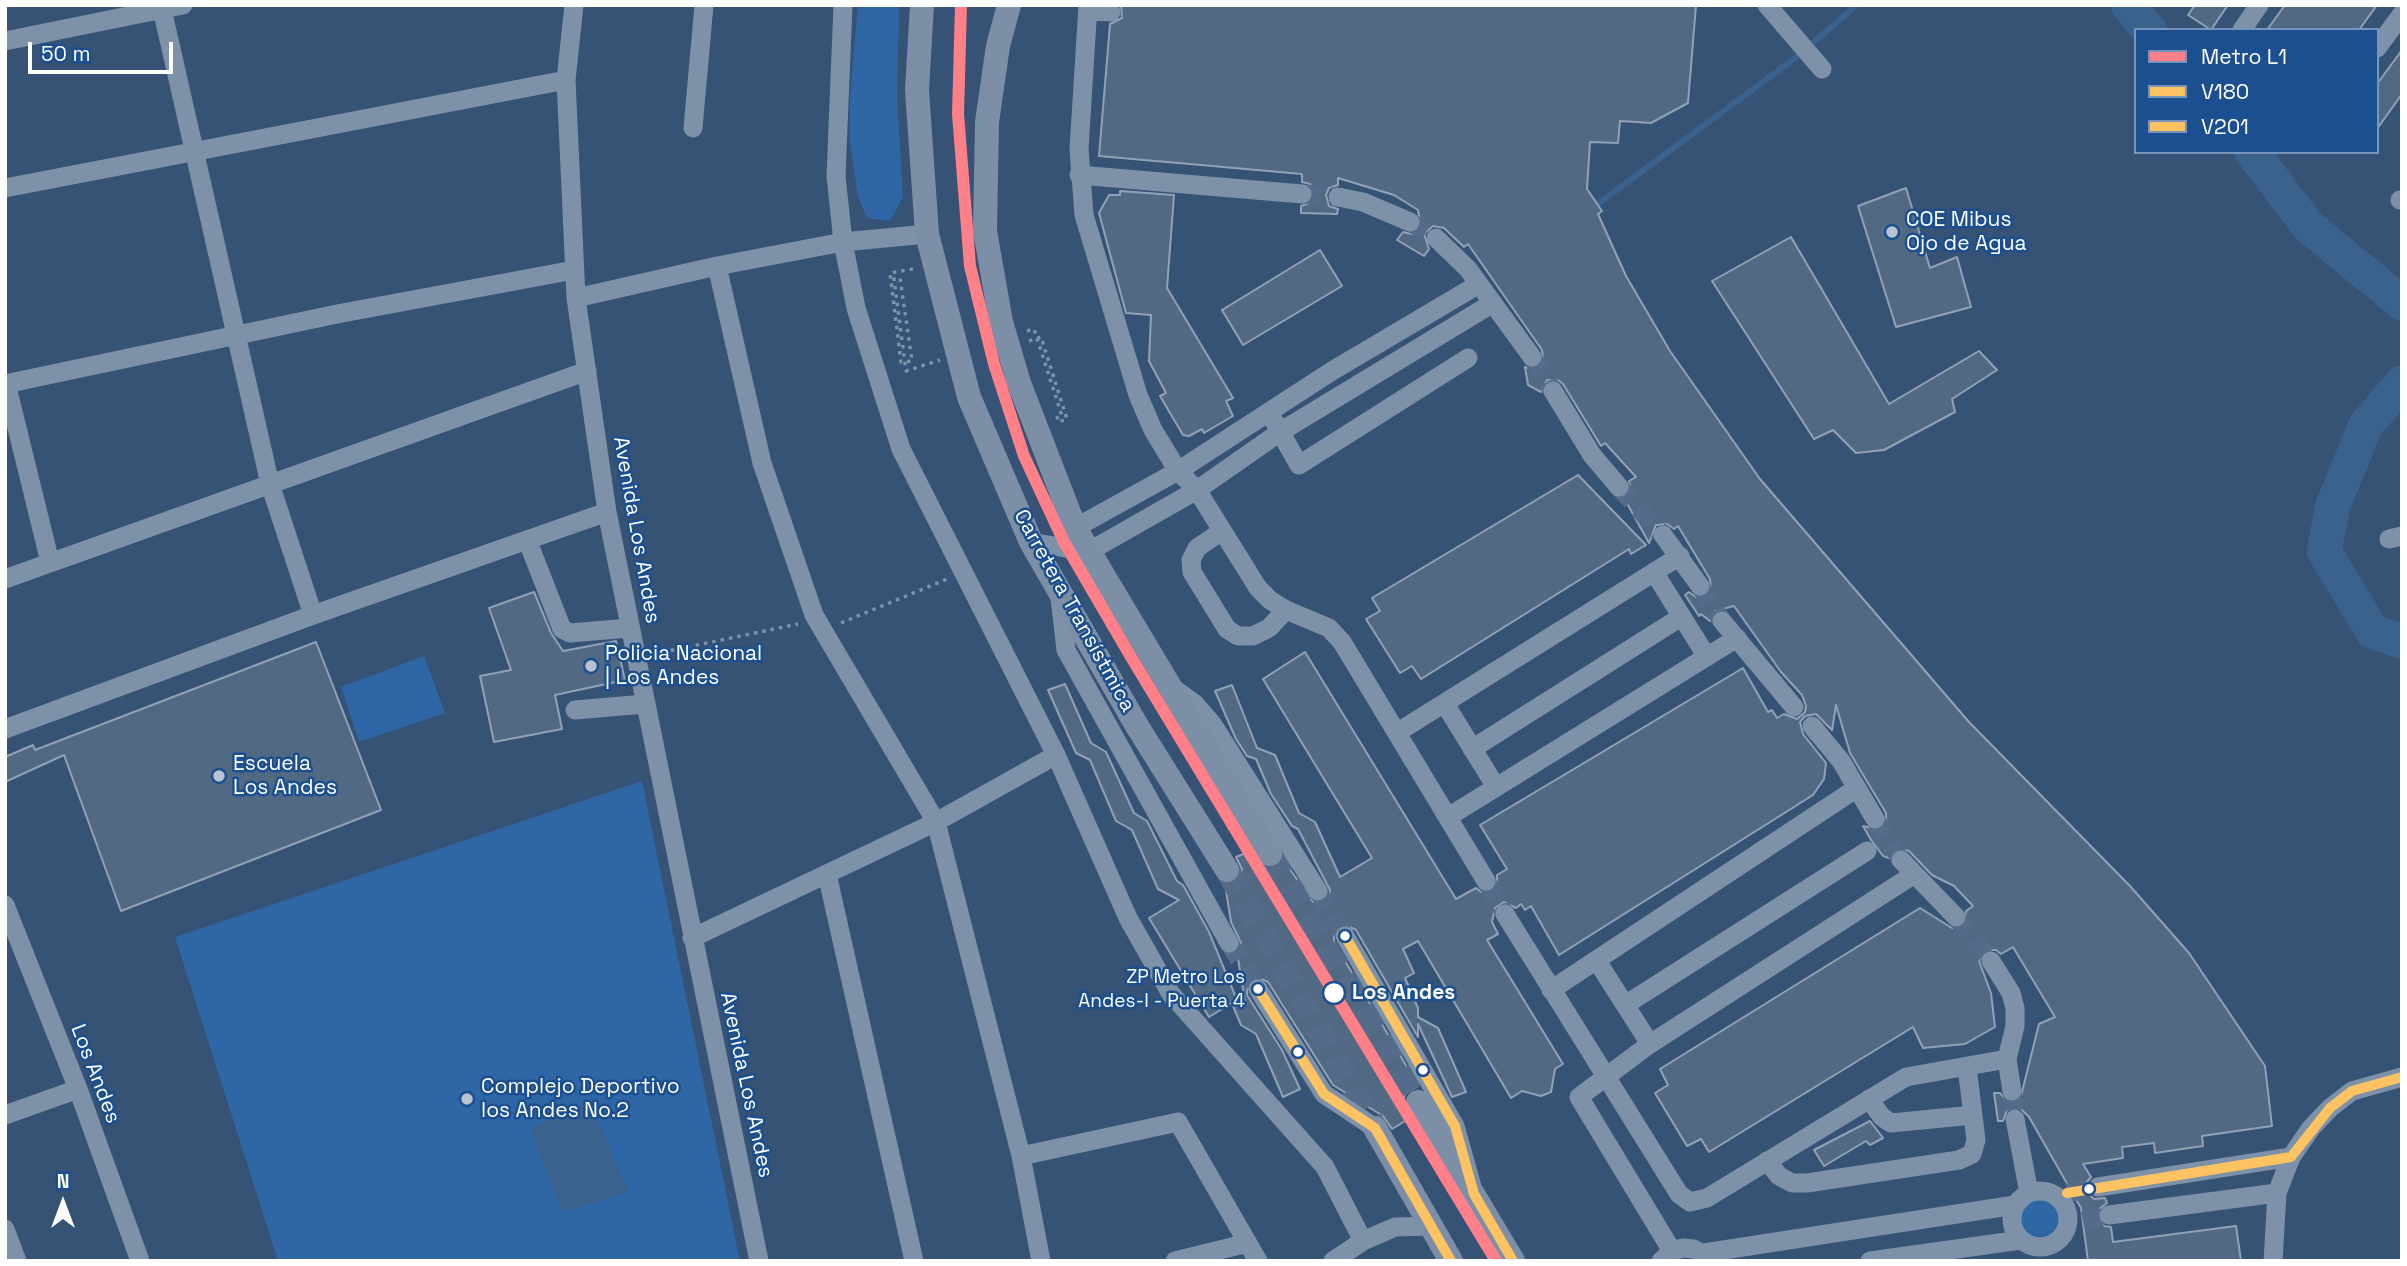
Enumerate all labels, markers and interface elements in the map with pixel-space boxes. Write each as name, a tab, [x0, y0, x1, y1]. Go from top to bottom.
scale bar	[32, 28, 177, 72]
legend	[2134, 28, 2379, 154]
text: 50 m	[41, 40, 91, 67]
text: Metro L1	[2201, 43, 2287, 70]
text: V180	[2201, 78, 2249, 105]
text: V201	[2201, 113, 2249, 140]
place label: COE Mibus Ojo de Agua	[1906, 207, 2027, 257]
marker: COE Mibus Ojo de Agua	[1884, 224, 1900, 240]
street label: Avenida Los Andes	[607, 435, 665, 625]
street label: Carretera Transístmica	[1008, 505, 1140, 717]
place label: Policia Nacional | Los Andes	[605, 641, 762, 691]
marker: Policia Nacional | Los Andes	[583, 658, 599, 674]
place label: Escuela Los Andes	[233, 751, 337, 801]
marker: Escuela Los Andes	[211, 768, 227, 784]
unlabelled marker	[1338, 929, 1352, 943]
place label: ZP Metro Los Andes-I - Puerta 4	[1078, 967, 1245, 1011]
place label: Los Andes	[1352, 980, 1455, 1006]
marker: Los Andes	[1322, 981, 1346, 1005]
marker: ZP Metro Los Andes-I - Puerta 4	[1251, 982, 1265, 996]
street label: Avenida Los Andes	[714, 990, 778, 1180]
street label: Los Andes	[65, 1021, 125, 1127]
unlabelled marker	[1291, 1045, 1305, 1059]
unlabelled marker	[1416, 1063, 1430, 1077]
place label: Complejo Deportivo los Andes No.2	[481, 1074, 680, 1124]
marker: Complejo Deportivo los Andes No.2	[459, 1091, 475, 1107]
north arrow	[28, 1168, 98, 1238]
text: N	[57, 1169, 69, 1194]
unlabelled marker	[2082, 1182, 2096, 1196]

